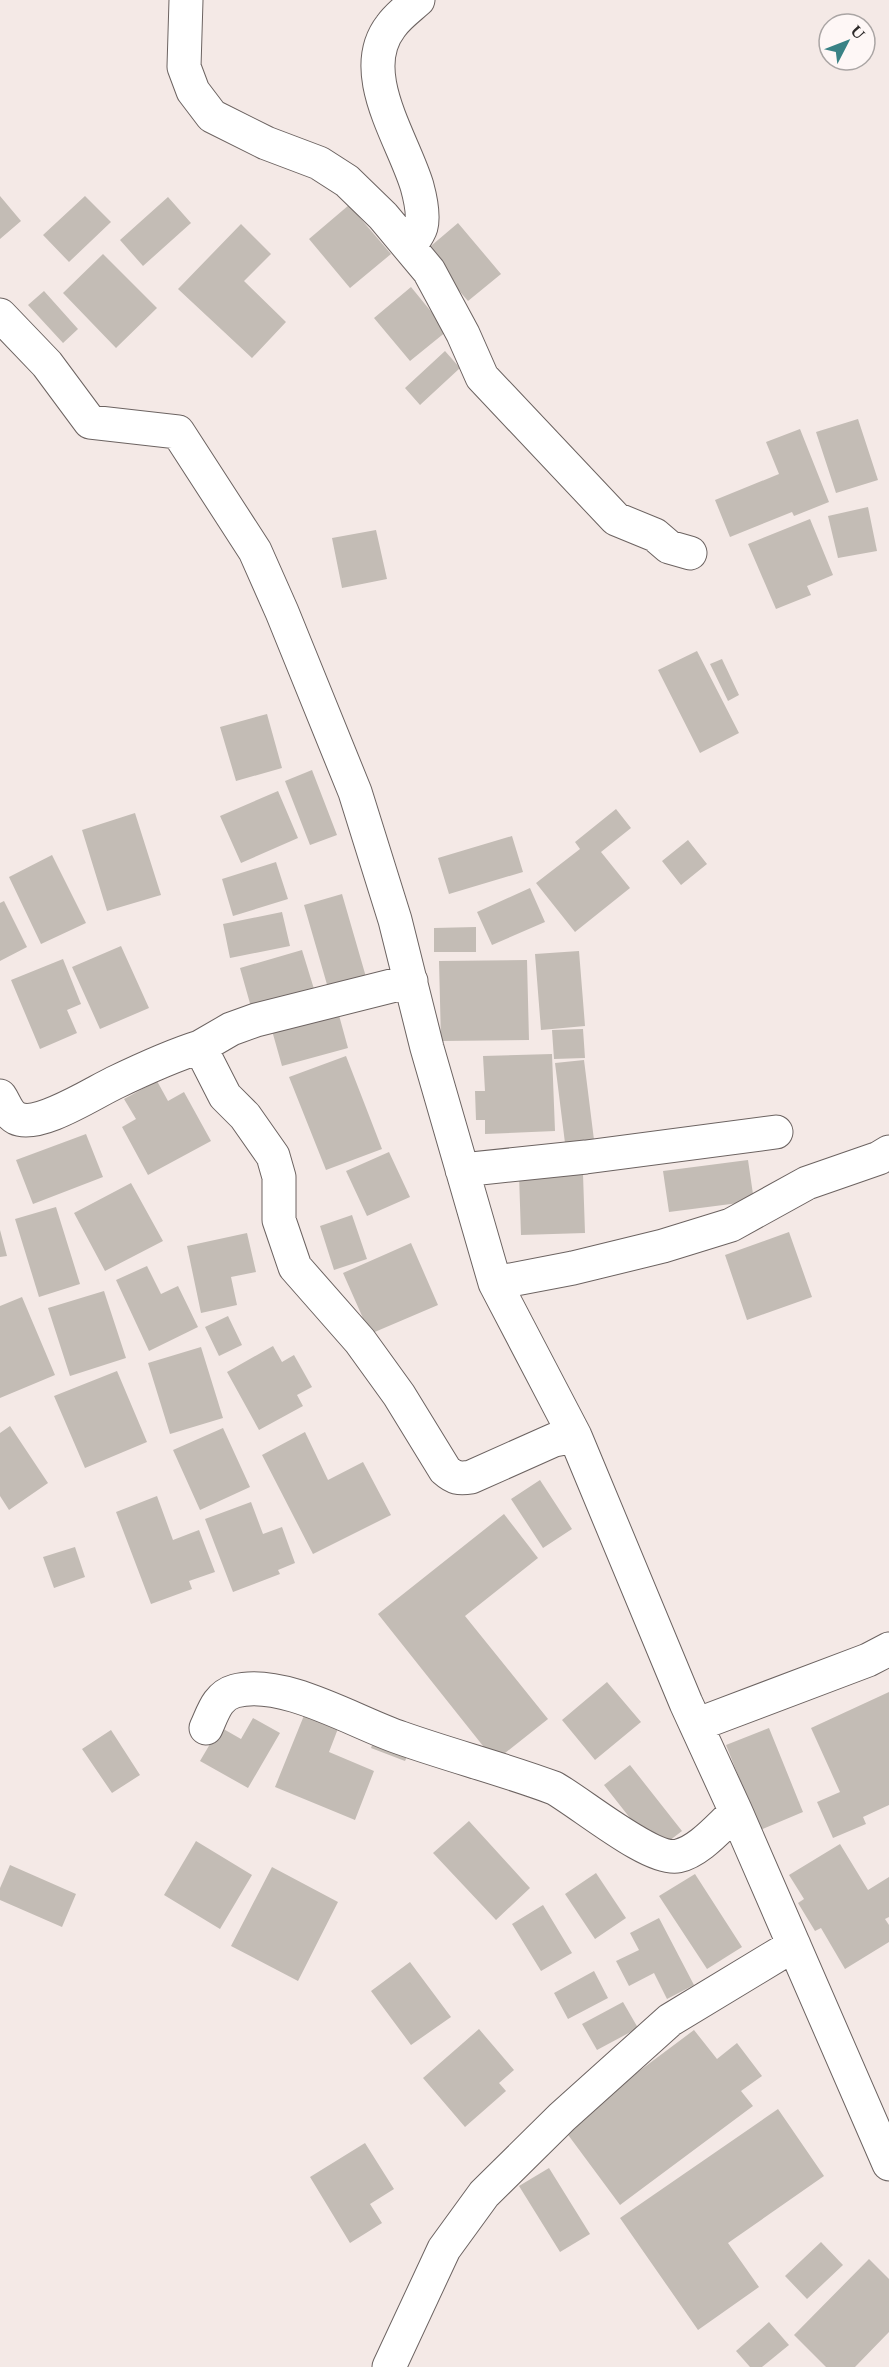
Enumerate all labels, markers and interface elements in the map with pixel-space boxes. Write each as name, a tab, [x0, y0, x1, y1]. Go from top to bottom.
north arrow	[817, 12, 877, 72]
text: U	[844, 20, 871, 46]

